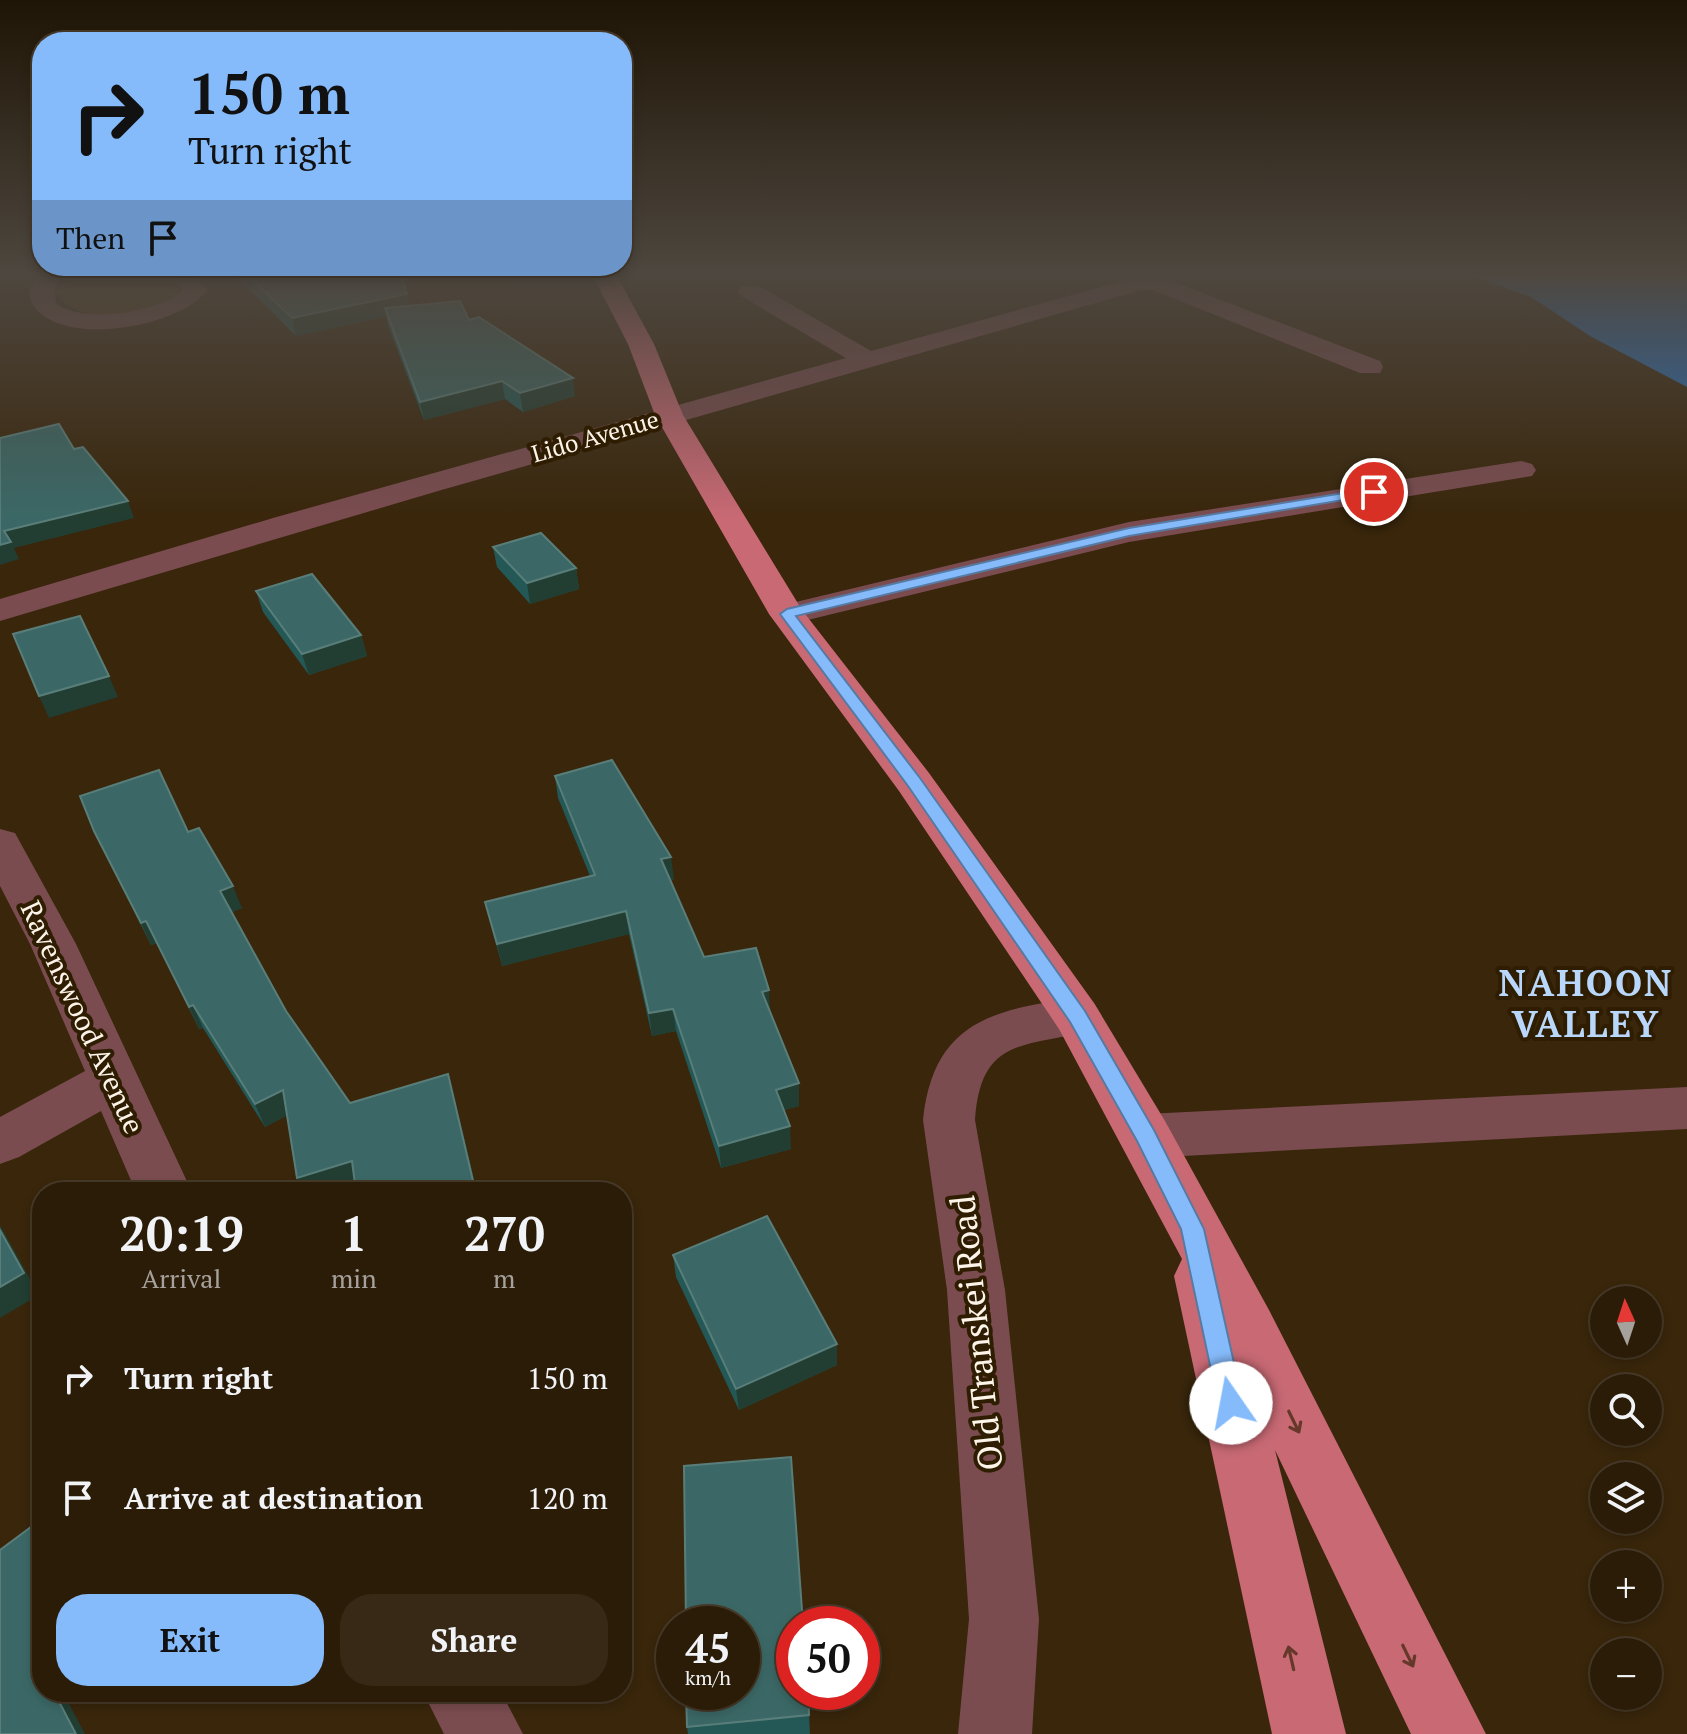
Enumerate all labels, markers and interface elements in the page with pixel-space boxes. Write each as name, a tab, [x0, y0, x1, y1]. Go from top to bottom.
text: 150 m	[188, 56, 350, 130]
icon: right	[56, 64, 160, 168]
text: Turn right	[188, 127, 352, 174]
icon: arrive	[141, 216, 185, 260]
text: Then	[56, 218, 125, 258]
street label: Lido Avenue	[528, 403, 662, 469]
pin	[1340, 458, 1408, 526]
icon: arrive	[1352, 470, 1396, 514]
street label: Ravenswood Avenue	[13, 895, 153, 1139]
district label: NAHOON VALLEY	[1499, 959, 1673, 1047]
street label: Old Transkei Road	[939, 1193, 1013, 1473]
text: 20:19	[119, 1201, 244, 1265]
text: 1	[340, 1201, 367, 1265]
text: 270	[464, 1201, 545, 1265]
text: Arrival	[142, 1261, 221, 1295]
text: min	[331, 1261, 377, 1295]
text: m	[493, 1261, 516, 1295]
north arrow	[1590, 1286, 1662, 1358]
map controls	[1590, 1286, 1662, 1710]
icon: right	[56, 1356, 100, 1400]
text: Turn right	[124, 1358, 273, 1398]
text: 150 m	[527, 1358, 608, 1398]
position arrow	[1189, 1361, 1273, 1445]
button: search	[1590, 1374, 1662, 1446]
one-way arrow	[1287, 1410, 1302, 1433]
button: layers	[1590, 1462, 1662, 1534]
icon: arrive	[56, 1476, 100, 1520]
text: Arrive at destination	[124, 1478, 423, 1518]
text: 120 m	[527, 1478, 608, 1518]
button: +	[1590, 1550, 1662, 1622]
button: Exit	[56, 1594, 324, 1686]
button: Share	[340, 1594, 608, 1686]
speed limit sign: 50	[776, 1606, 880, 1710]
text: 45	[685, 1621, 731, 1674]
button: −	[1590, 1638, 1662, 1710]
one-way arrow	[1401, 1643, 1416, 1667]
one-way arrow	[1283, 1646, 1298, 1671]
text: km/h	[685, 1664, 731, 1691]

